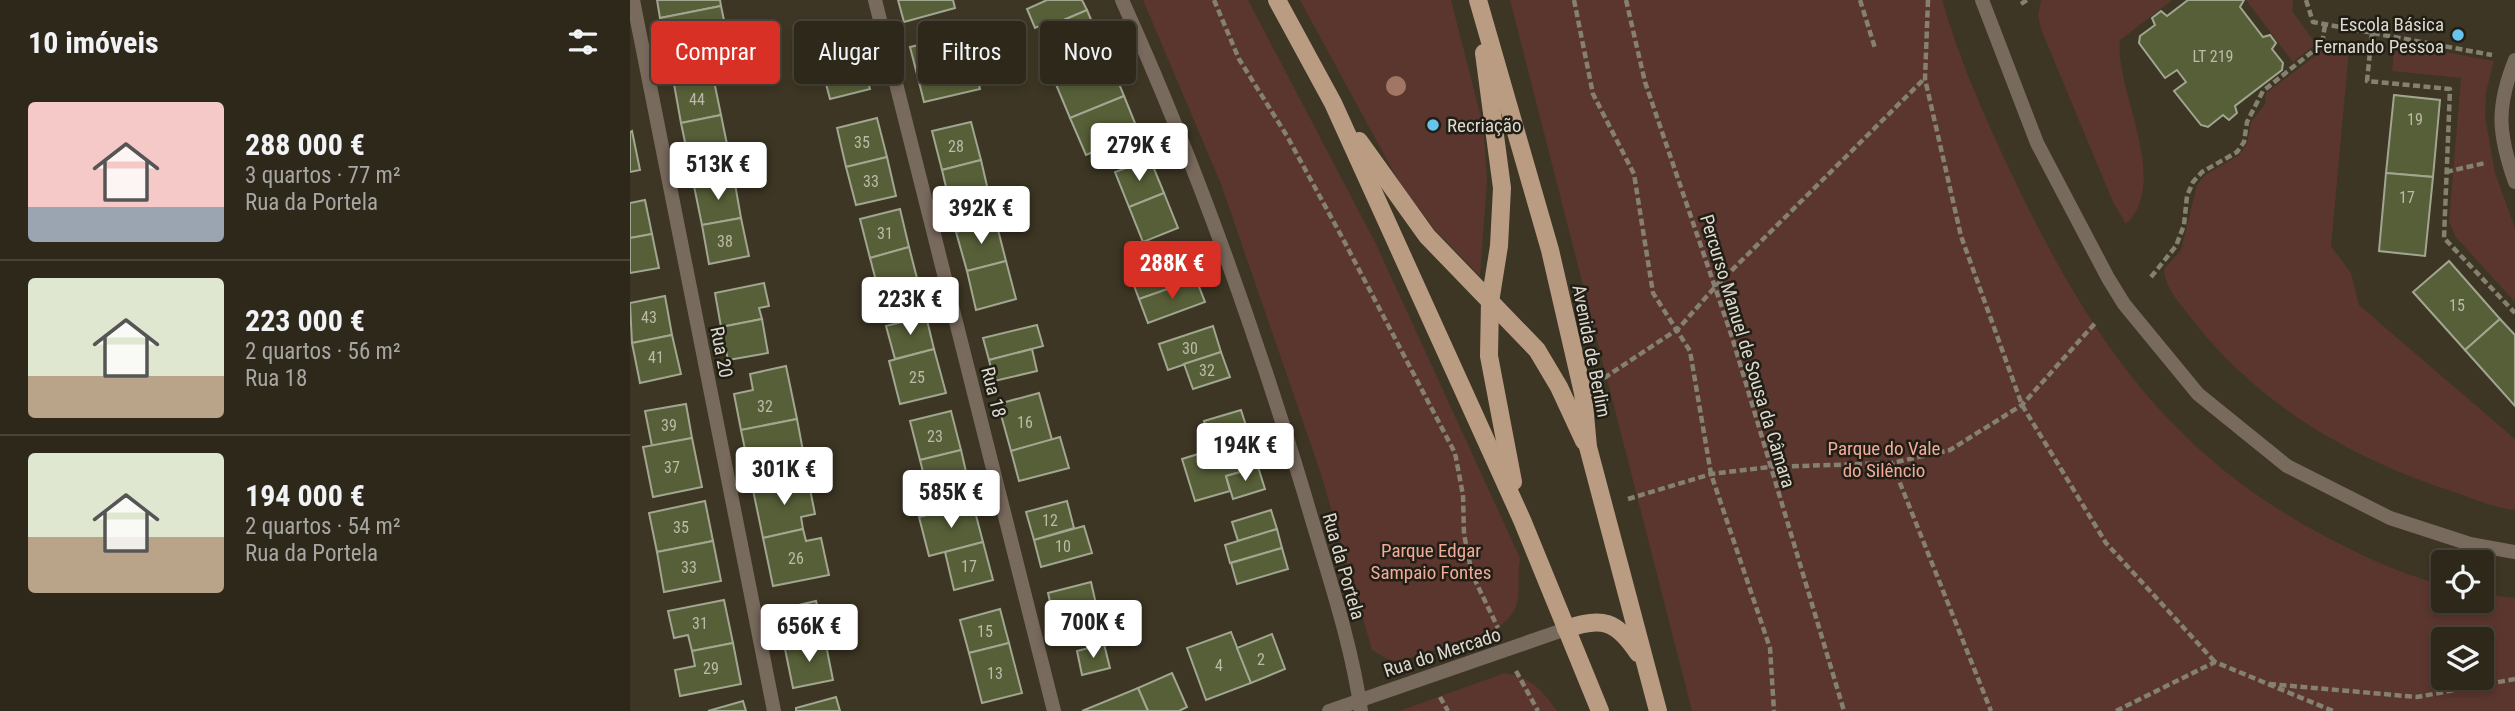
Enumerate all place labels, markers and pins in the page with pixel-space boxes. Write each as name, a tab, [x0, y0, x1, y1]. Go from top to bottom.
place label: Escola Básica Fernando Pessoa	[2314, 13, 2444, 58]
marker: Escola Básica Fernando Pessoa	[2450, 27, 2466, 43]
place label: Recriação	[1447, 114, 1521, 137]
marker: Recriação	[1425, 117, 1441, 133]
pin: 279K €	[1082, 124, 1196, 183]
pin: 513K €	[661, 142, 775, 202]
pin: 392K €	[924, 187, 1038, 246]
pin: 288K €	[1115, 242, 1229, 301]
pin: 223K €	[853, 278, 967, 337]
pin: 194K €	[1188, 424, 1302, 483]
pin: 301K €	[727, 448, 841, 507]
pin: 585K €	[894, 470, 1008, 530]
pin: 700K €	[1036, 600, 1150, 660]
pin: 656K €	[752, 604, 866, 664]

